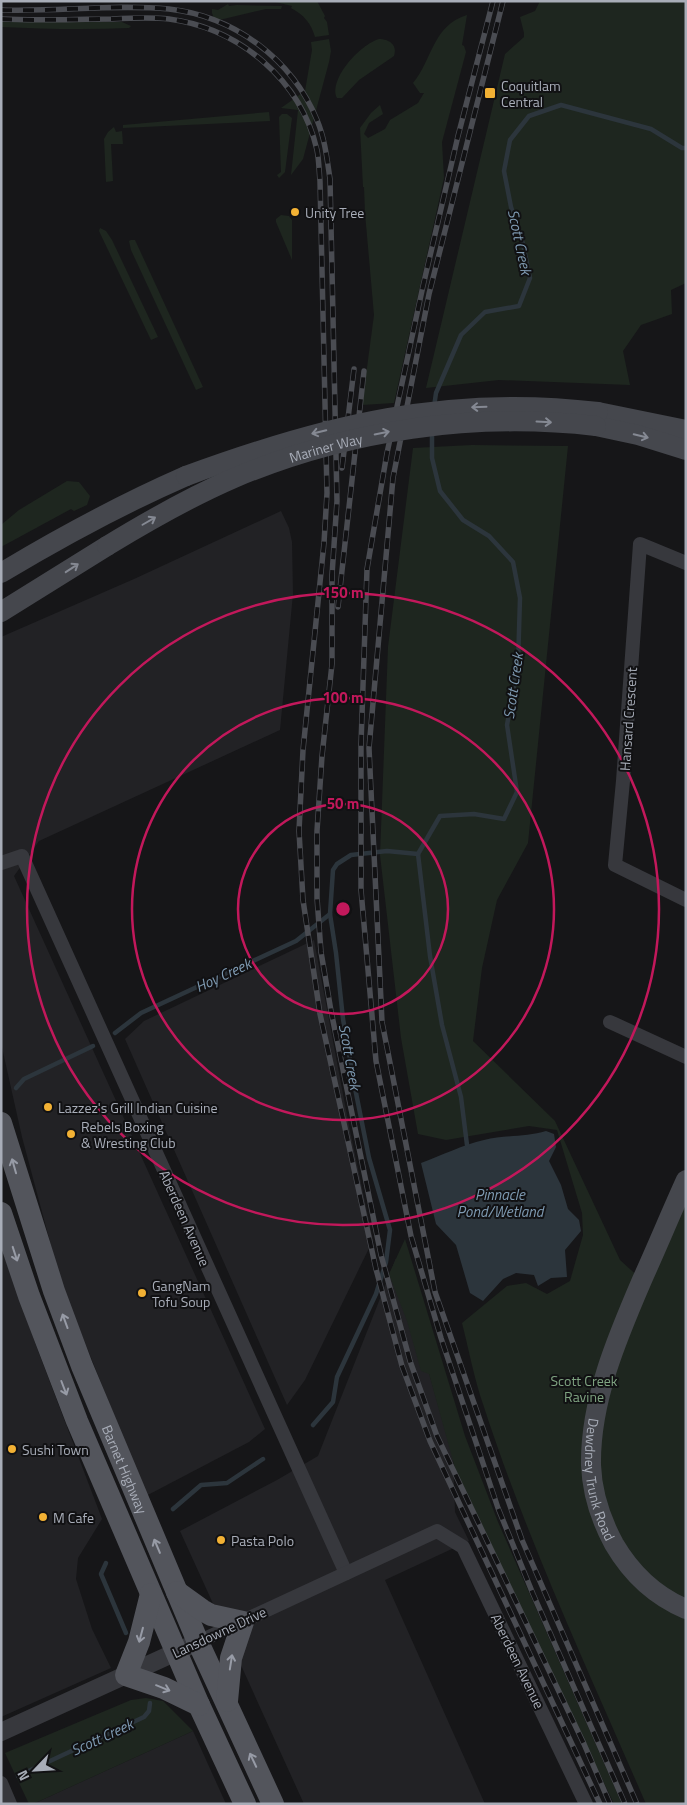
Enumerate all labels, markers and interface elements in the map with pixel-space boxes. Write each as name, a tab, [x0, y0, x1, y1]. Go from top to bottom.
place label: Coquitlam Central	[501, 75, 561, 112]
marker: Coquitlam Central	[483, 86, 497, 100]
place label: Unity Tree	[305, 202, 364, 223]
marker: Unity Tree	[289, 206, 301, 218]
water label: Scott Creek	[502, 207, 539, 279]
one-way arrow	[472, 402, 488, 412]
one-way arrow	[535, 417, 551, 426]
street label: Mariner Way	[286, 427, 365, 467]
one-way arrow	[312, 428, 328, 437]
one-way arrow	[374, 428, 390, 438]
one-way arrow	[633, 432, 649, 441]
one-way arrow	[142, 516, 157, 526]
one-way arrow	[64, 563, 78, 573]
text: 150 m	[322, 581, 364, 604]
water label: Scott Creek	[497, 649, 529, 720]
street label: Hansard Crescent	[614, 666, 642, 772]
text: 100 m	[322, 686, 364, 709]
text: 50 m	[327, 792, 359, 815]
centre of rings	[334, 900, 352, 918]
water label: Hoy Creek	[191, 951, 257, 998]
water label: Scott Creek	[333, 1022, 367, 1094]
place label: Lazzez's Grill Indian Cuisine	[58, 1097, 218, 1118]
marker: Lazzez's Grill Indian Cuisine	[42, 1101, 54, 1113]
place label: Rebels Boxing & Wresting Club	[81, 1116, 176, 1153]
marker: Rebels Boxing & Wresting Club	[65, 1128, 77, 1140]
one-way arrow	[9, 1159, 18, 1175]
street label: Aberdeen Avenue	[154, 1167, 216, 1269]
water label: Pinnacle Pond/Wetland	[457, 1183, 545, 1223]
one-way arrow	[11, 1246, 20, 1262]
place label: GangNam Tofu Soup	[152, 1275, 211, 1312]
marker: GangNam Tofu Soup	[136, 1287, 148, 1299]
one-way arrow	[60, 1314, 69, 1329]
park label: Scott Creek Ravine	[551, 1370, 618, 1407]
one-way arrow	[60, 1379, 69, 1395]
street label: Dewdney Trunk Road	[580, 1417, 621, 1544]
street label: Barnet Highway	[97, 1421, 153, 1517]
place label: Sushi Town	[22, 1439, 89, 1460]
marker: Sushi Town	[6, 1443, 18, 1455]
place label: M Cafe	[53, 1507, 94, 1528]
marker: M Cafe	[37, 1511, 49, 1523]
place label: Pasta Polo	[231, 1530, 294, 1551]
marker: Pasta Polo	[215, 1534, 227, 1546]
one-way arrow	[152, 1539, 162, 1554]
street label: Lansdowne Drive	[169, 1601, 269, 1663]
street label: Aberdeen Avenue	[486, 1610, 550, 1712]
one-way arrow	[136, 1627, 145, 1643]
one-way arrow	[227, 1654, 237, 1670]
one-way arrow	[155, 1684, 170, 1694]
water label: Scott Creek	[67, 1712, 139, 1761]
north arrow	[10, 1745, 60, 1795]
one-way arrow	[247, 1752, 257, 1767]
text: N	[11, 1767, 34, 1785]

